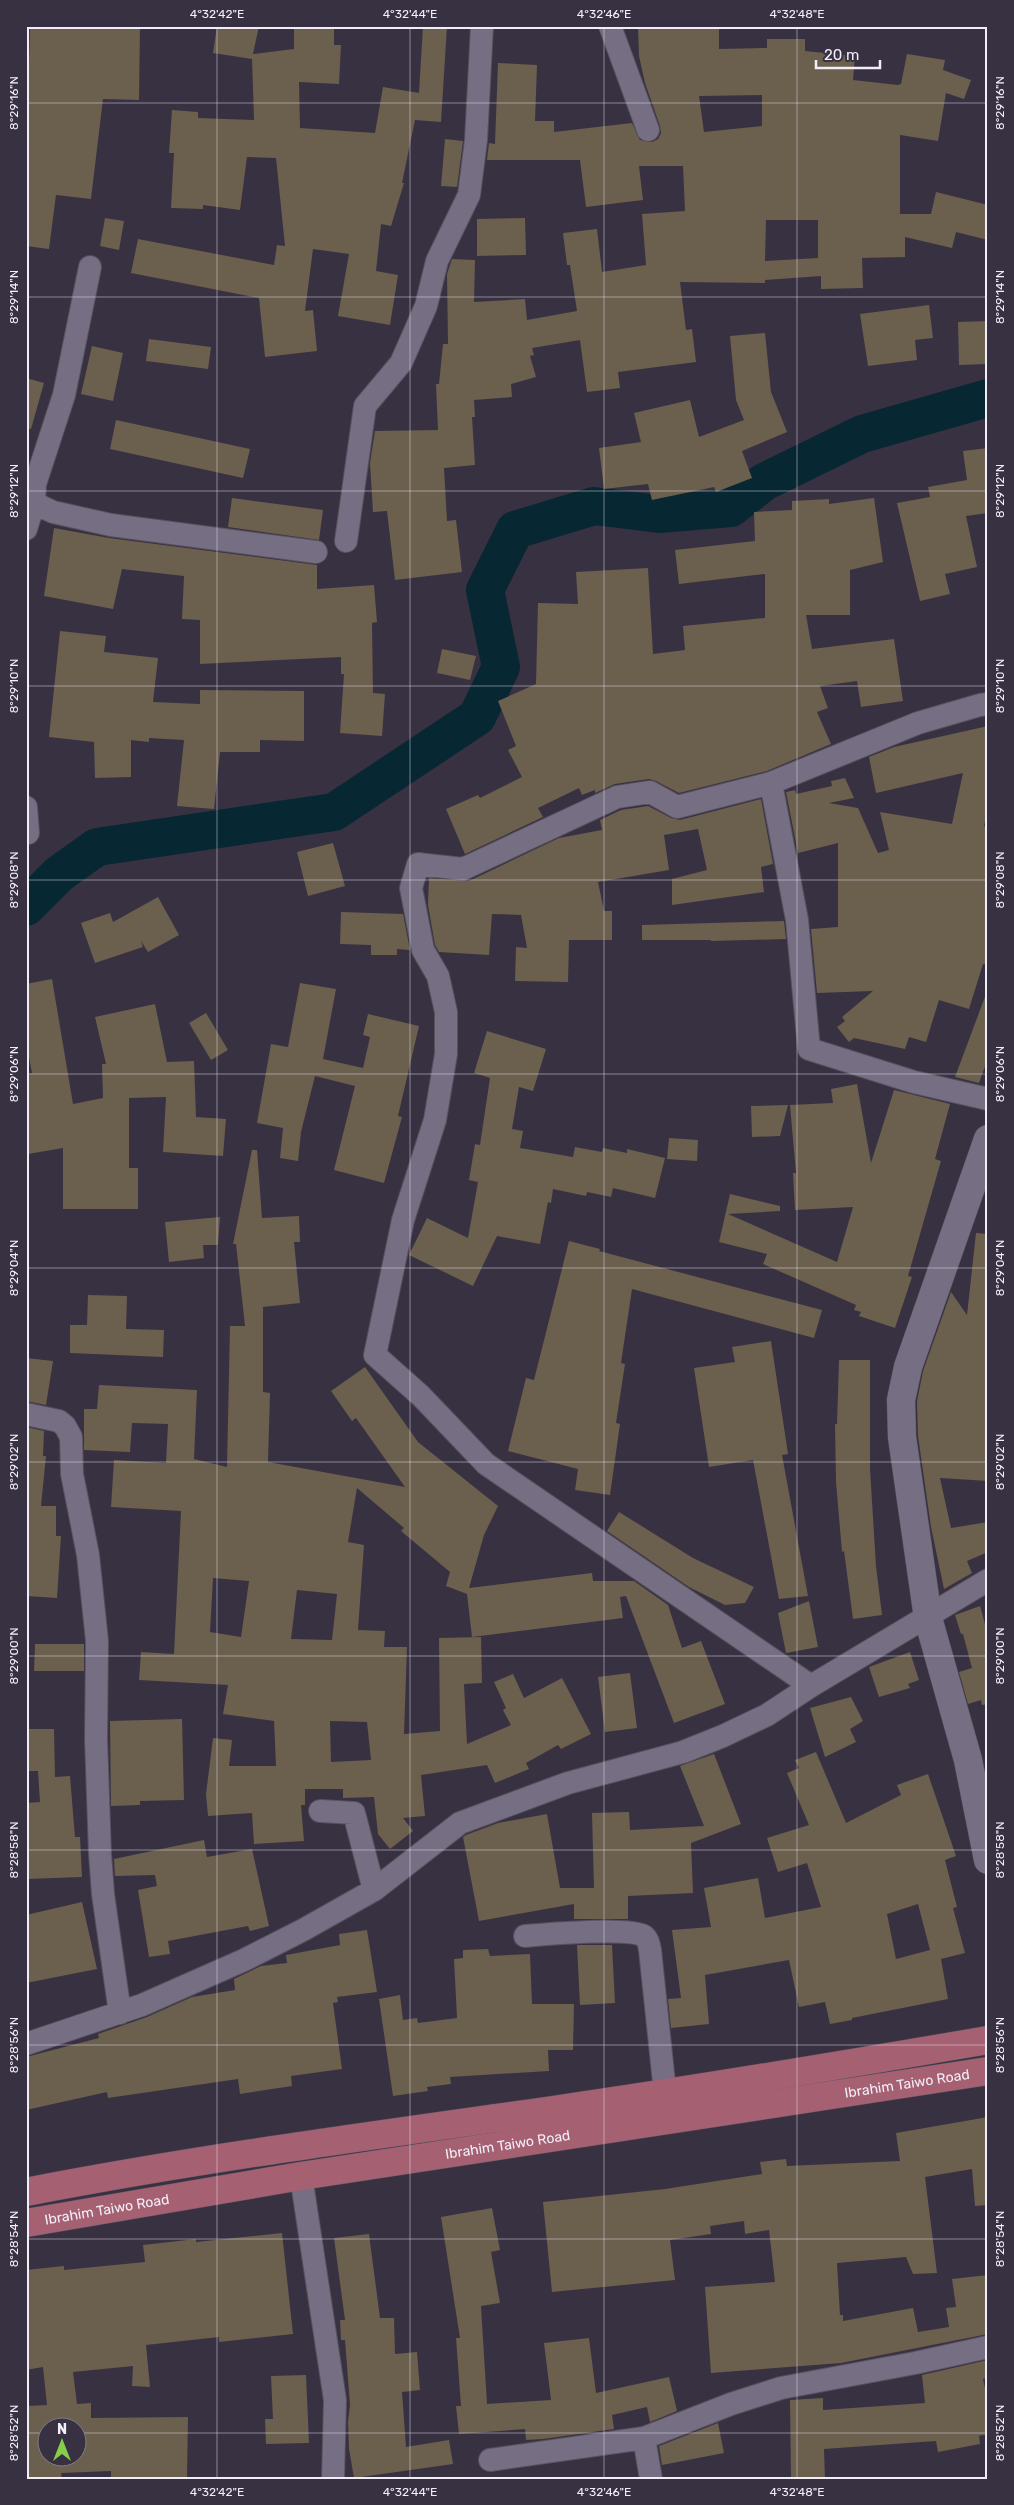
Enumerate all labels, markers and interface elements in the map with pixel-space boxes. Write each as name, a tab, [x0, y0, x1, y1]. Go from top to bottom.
text: 4°32'42"E	[190, 7, 244, 21]
text: 4°32'44"E	[383, 7, 437, 21]
text: 4°32'46"E	[577, 7, 631, 21]
text: 4°32'48"E	[769, 7, 825, 21]
scale bar	[816, 38, 880, 70]
text: 20 m	[824, 46, 859, 64]
text: 8°29'16"N	[7, 76, 21, 130]
text: 8°29'16"N	[993, 76, 1007, 130]
text: 8°29'14"N	[7, 270, 21, 324]
text: 8°29'14"N	[993, 270, 1007, 324]
text: 8°29'12"N	[7, 464, 21, 518]
text: 8°29'12"N	[993, 464, 1007, 518]
text: 8°29'10"N	[7, 659, 21, 713]
text: 8°29'10"N	[993, 659, 1007, 713]
text: 8°29'08"N	[7, 851, 21, 909]
text: 8°29'08"N	[993, 851, 1007, 909]
text: 8°29'06"N	[7, 1046, 21, 1102]
text: 8°29'06"N	[993, 1046, 1007, 1102]
text: 8°29'04"N	[7, 1240, 21, 1296]
text: 8°29'04"N	[993, 1240, 1007, 1296]
text: 8°29'02"N	[7, 1434, 21, 1490]
text: 8°29'02"N	[993, 1434, 1007, 1490]
text: 8°29'00"N	[7, 1627, 21, 1685]
text: 8°29'00"N	[993, 1627, 1007, 1685]
text: 8°28'58"N	[7, 1821, 21, 1879]
text: 8°28'58"N	[993, 1821, 1007, 1879]
text: 8°28'56"N	[7, 2017, 21, 2073]
text: 8°28'56"N	[993, 2017, 1007, 2073]
street label: Ibrahim Taiwo Road	[843, 2065, 971, 2101]
street label: Ibrahim Taiwo Road	[444, 2126, 571, 2162]
street label: Ibrahim Taiwo Road	[43, 2190, 171, 2228]
text: 8°28'54"N	[7, 2211, 21, 2267]
text: 8°28'54"N	[993, 2211, 1007, 2267]
text: 8°28'52"N	[7, 2405, 21, 2461]
text: 8°28'52"N	[993, 2405, 1007, 2461]
north arrow	[38, 2418, 88, 2468]
text: N	[57, 2421, 67, 2438]
text: 4°32'42"E	[190, 2485, 244, 2499]
text: 4°32'44"E	[383, 2485, 437, 2499]
text: 4°32'46"E	[577, 2485, 631, 2499]
text: 4°32'48"E	[769, 2485, 825, 2499]

